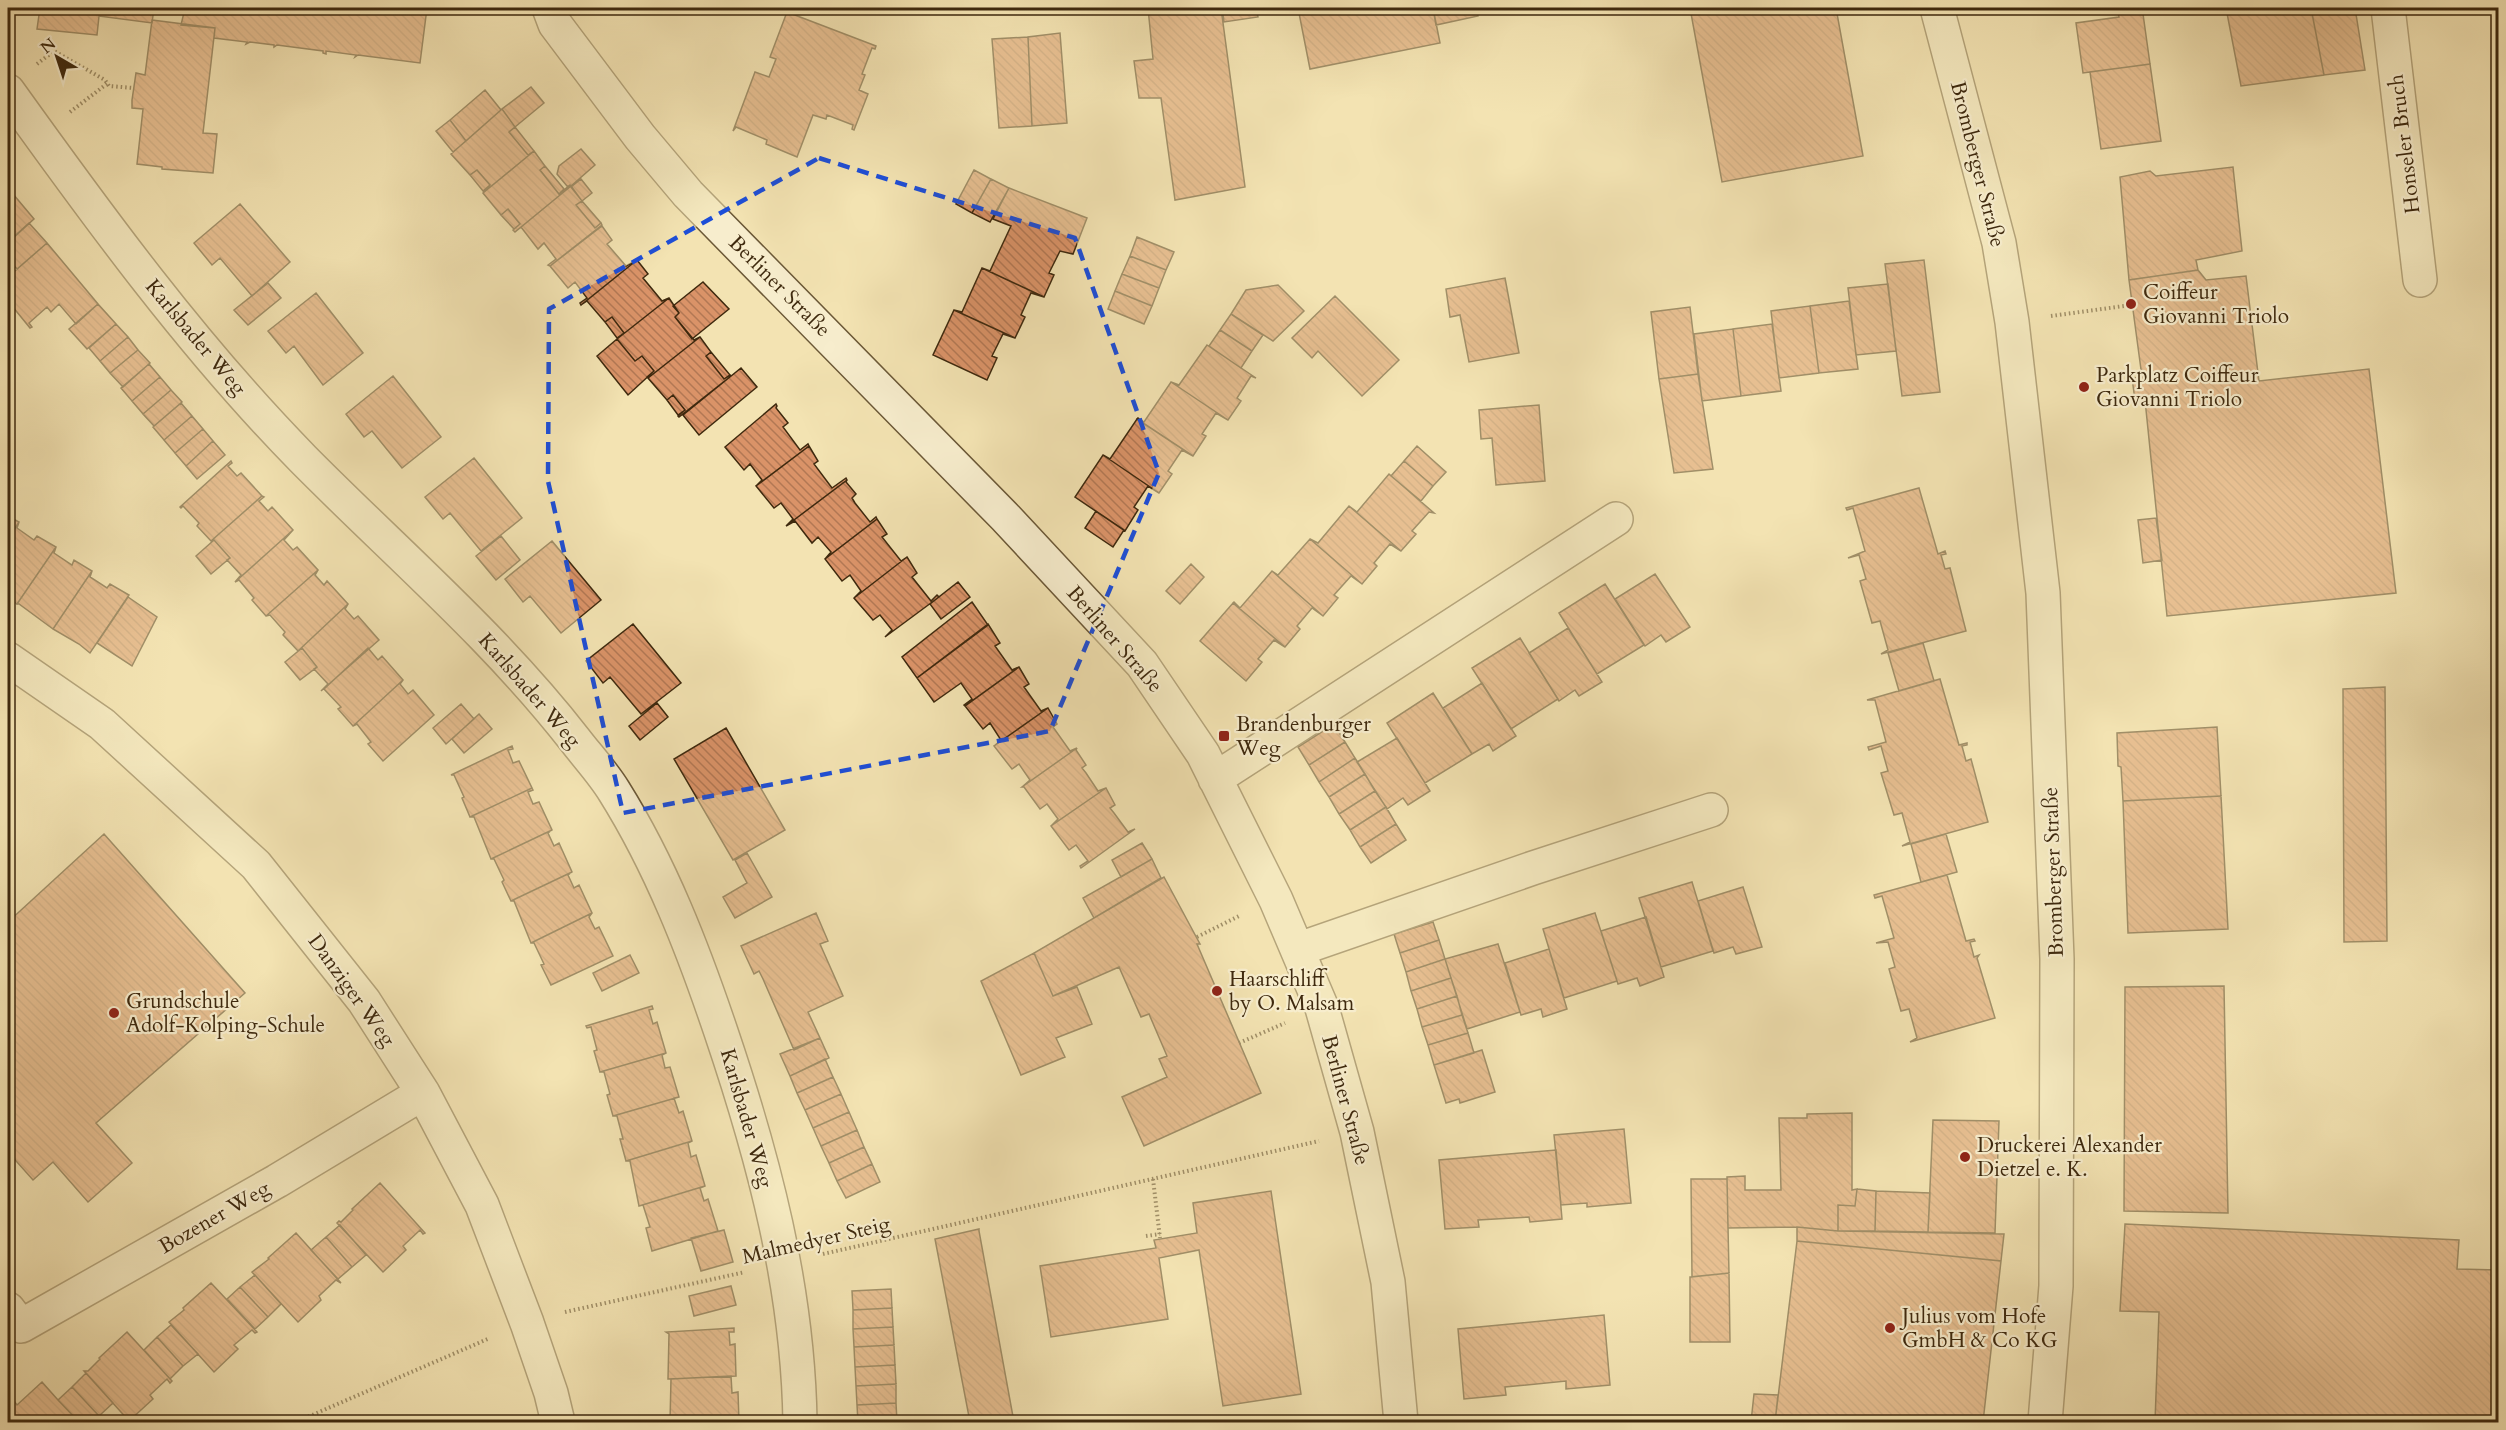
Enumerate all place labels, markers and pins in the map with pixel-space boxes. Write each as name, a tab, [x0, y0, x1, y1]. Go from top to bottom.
place label: Coiffeur Giovanni Triolo	[2143, 278, 2289, 331]
marker: Coiffeur Giovanni Triolo	[2124, 297, 2138, 311]
place label: Parkplatz Coiffeur Giovanni Triolo	[2096, 361, 2259, 414]
marker: Parkplatz Coiffeur Giovanni Triolo	[2077, 380, 2091, 394]
place label: Brandenburger Weg	[1235, 710, 1371, 763]
marker: Brandenburger Weg	[1217, 729, 1231, 743]
place label: Haarschliff by O. Malsam	[1229, 965, 1354, 1018]
marker: Haarschliff by O. Malsam	[1210, 984, 1224, 998]
place label: Grundschule Adolf-Kolping-Schule	[126, 987, 325, 1040]
marker: Grundschule Adolf-Kolping-Schule	[107, 1006, 121, 1020]
place label: Druckerei Alexander Dietzel e. K.	[1977, 1131, 2162, 1184]
marker: Druckerei Alexander Dietzel e. K.	[1958, 1150, 1972, 1164]
place label: Julius vom Hofe GmbH & Co KG	[1899, 1302, 2058, 1355]
marker: Julius vom Hofe GmbH & Co KG	[1883, 1321, 1897, 1335]

